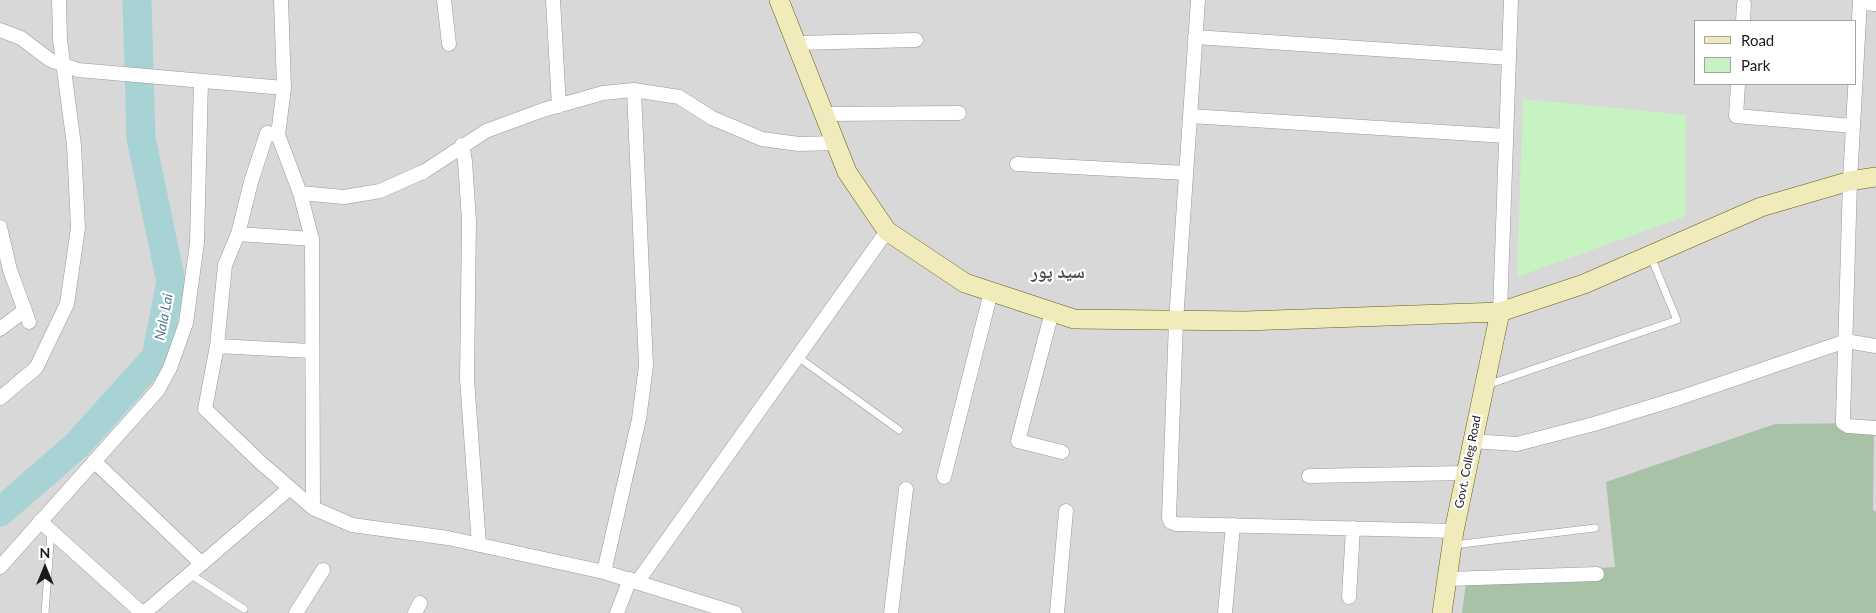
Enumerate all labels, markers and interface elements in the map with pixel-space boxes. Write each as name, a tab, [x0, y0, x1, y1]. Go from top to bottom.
legend	[1694, 20, 1856, 85]
text: Road	[1741, 31, 1774, 49]
text: Park	[1741, 56, 1770, 74]
district label: سید پور	[1031, 261, 1085, 283]
water label: Nala Lai	[151, 292, 177, 342]
street label: Govt. Colleg Road	[1452, 414, 1484, 510]
north arrow	[20, 543, 70, 593]
text: N	[40, 544, 50, 561]

